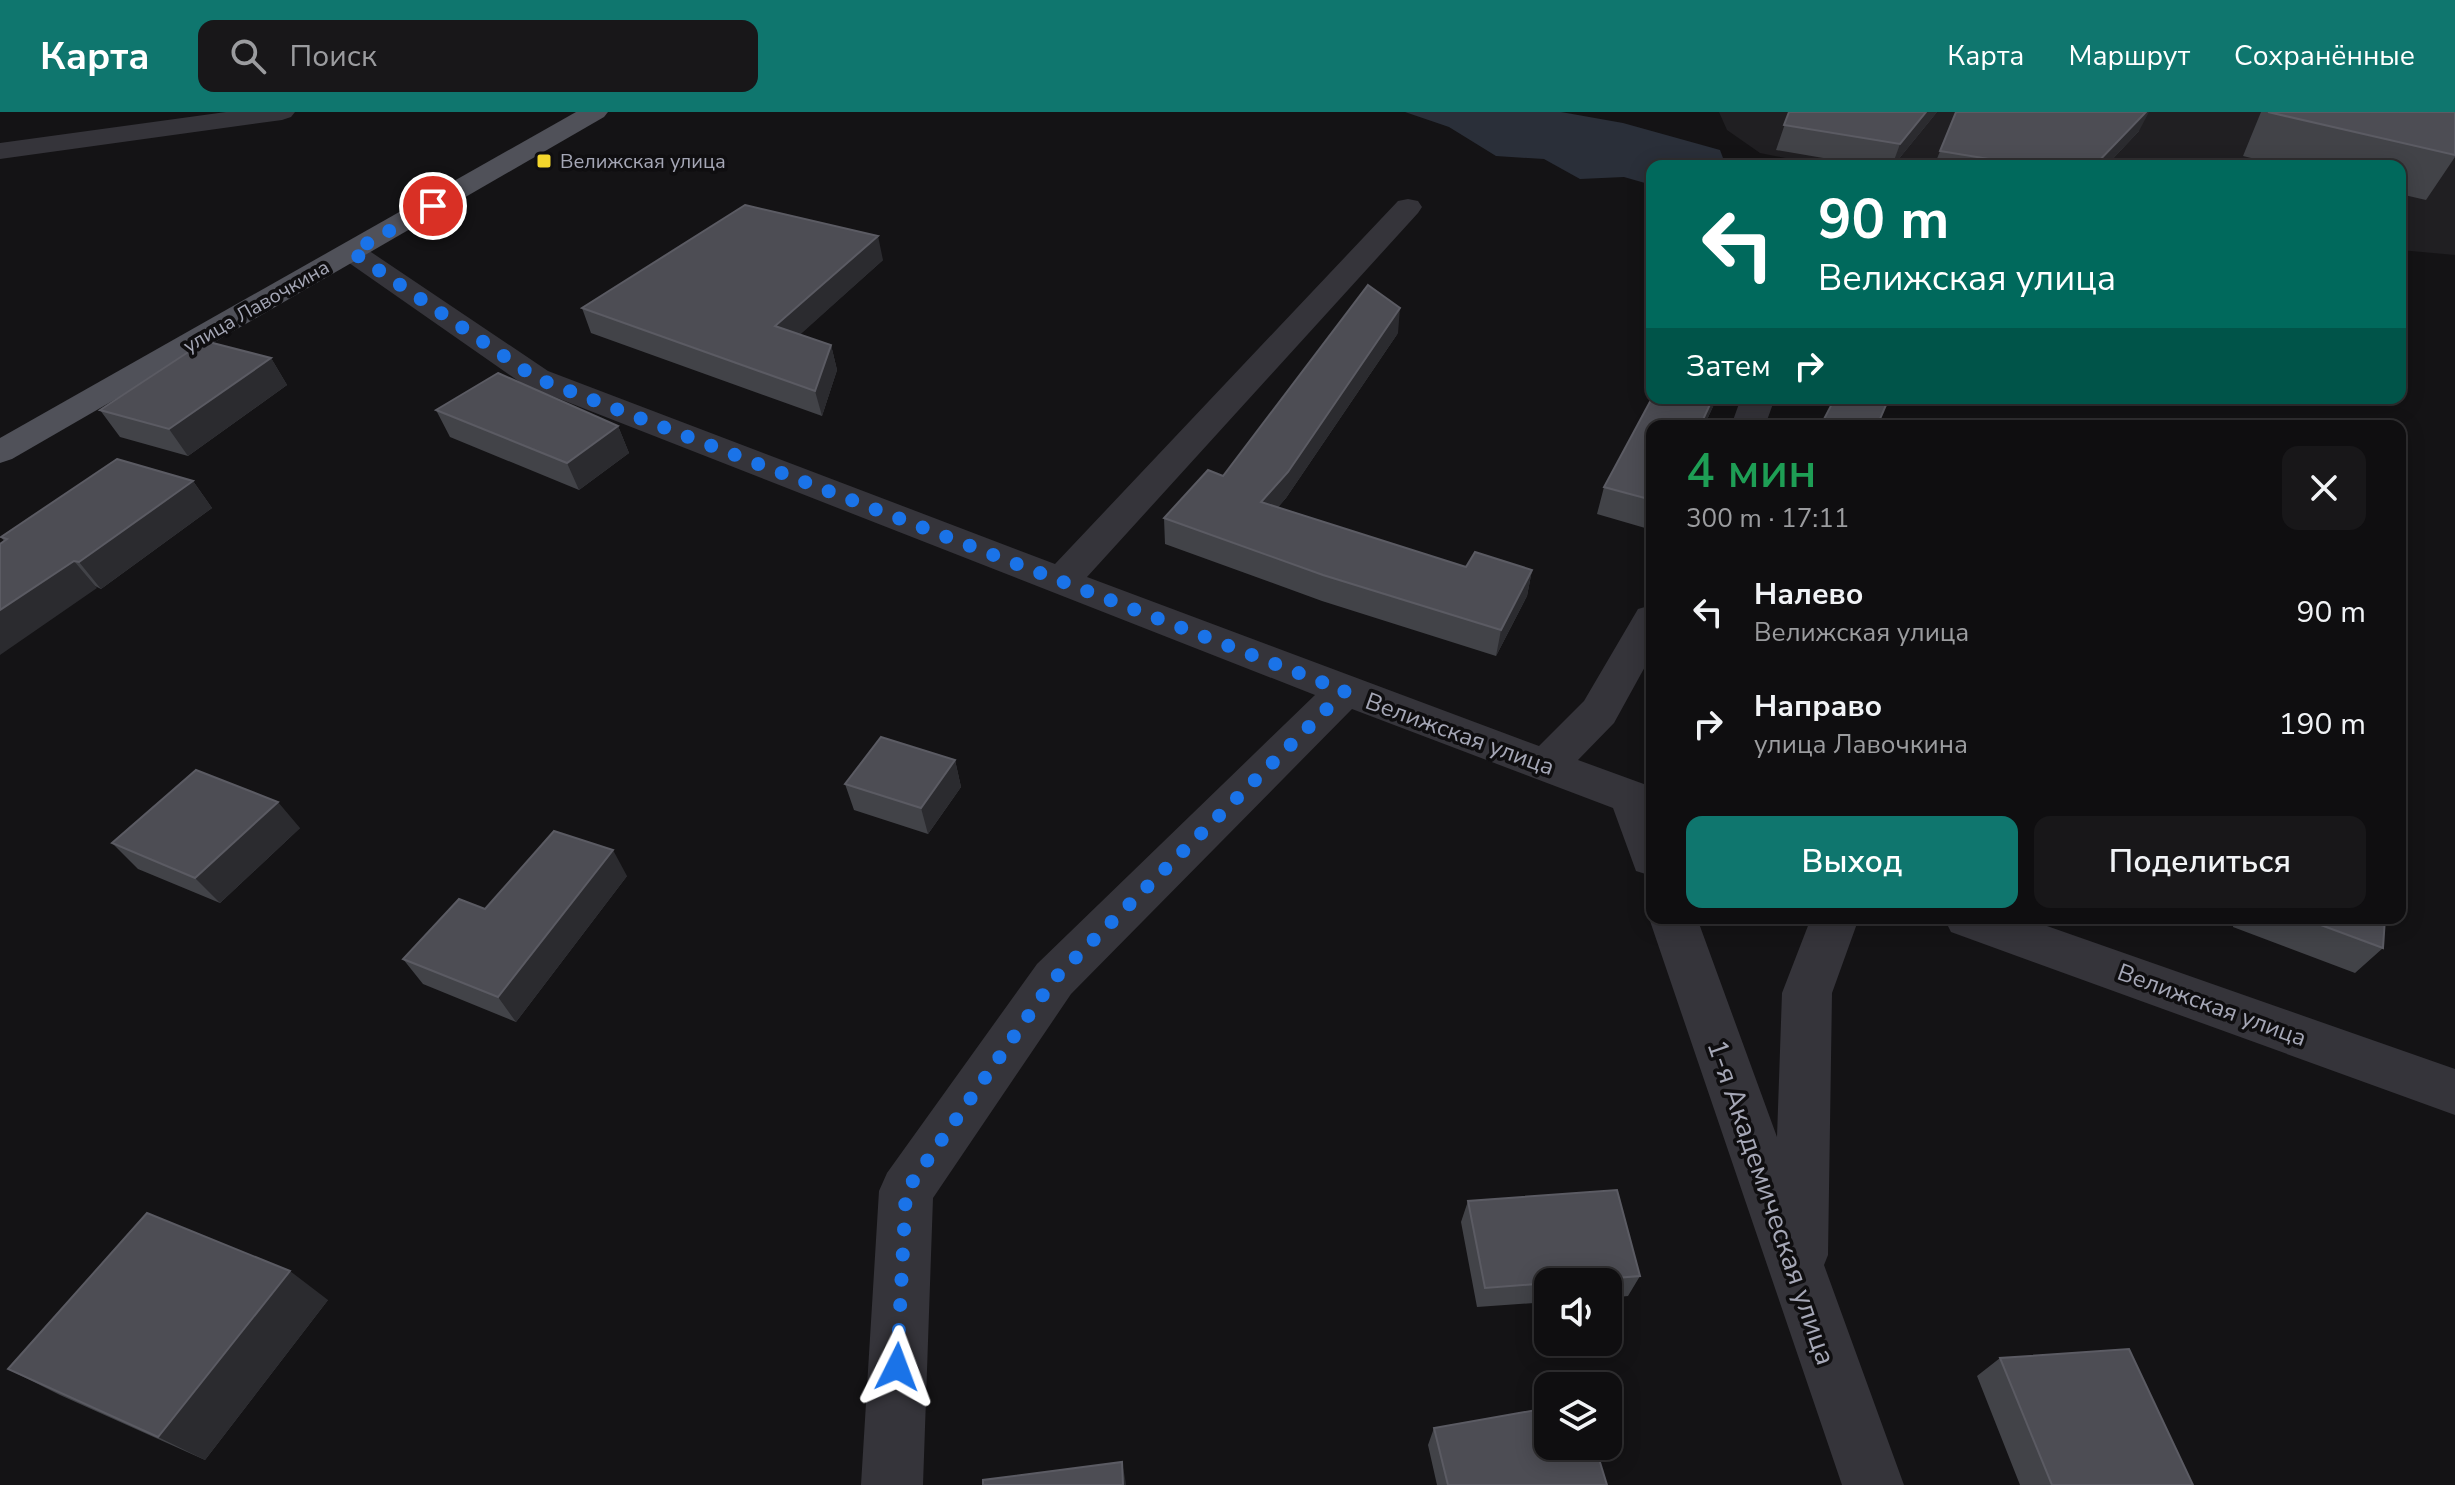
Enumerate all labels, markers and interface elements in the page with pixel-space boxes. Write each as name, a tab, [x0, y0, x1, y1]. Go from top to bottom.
search box	[198, 20, 758, 92]
text: Карта	[40, 31, 150, 82]
icon: search	[226, 34, 270, 78]
text: Поиск	[290, 36, 377, 77]
text: Карта	[1947, 37, 2024, 75]
text: Маршрут	[2068, 37, 2190, 75]
text: Сохранённые	[2234, 37, 2415, 75]
place label: Велижская улица	[560, 148, 726, 175]
marker: Велижская улица	[535, 152, 553, 170]
pin	[399, 172, 467, 240]
text: 90 m	[1818, 181, 1949, 258]
icon: arrive	[411, 184, 455, 228]
icon: left	[1686, 192, 1790, 296]
street label: улица Лавочкина	[178, 254, 334, 359]
text: Велижская улица	[1818, 254, 2116, 303]
icon: right	[1787, 344, 1831, 388]
text: Затем	[1686, 346, 1771, 387]
text: 4 мин	[1686, 438, 1817, 504]
button: close	[2282, 446, 2366, 530]
text: 300 m · 17:11	[1686, 501, 1849, 536]
text: Налево	[1754, 574, 1863, 615]
icon: left	[1686, 590, 1730, 634]
text: 90 m	[2297, 592, 2366, 633]
text: Велижская улица	[1754, 615, 1969, 650]
street label: Велижская улица	[1361, 685, 1559, 783]
text: Направо	[1754, 686, 1882, 727]
icon: right	[1686, 702, 1730, 746]
text: 190 m	[2279, 704, 2366, 745]
text: улица Лавочкина	[1754, 727, 1968, 762]
button: Выход	[1686, 816, 2018, 908]
button: Поделиться	[2034, 816, 2366, 908]
street label: Велижская улица	[2113, 956, 2311, 1054]
street label: 1-я Академическая улица	[1697, 1035, 1845, 1370]
map controls	[1534, 1268, 1622, 1460]
button: sound	[1534, 1268, 1622, 1356]
position arrow	[855, 1325, 939, 1409]
button: layers	[1534, 1372, 1622, 1460]

